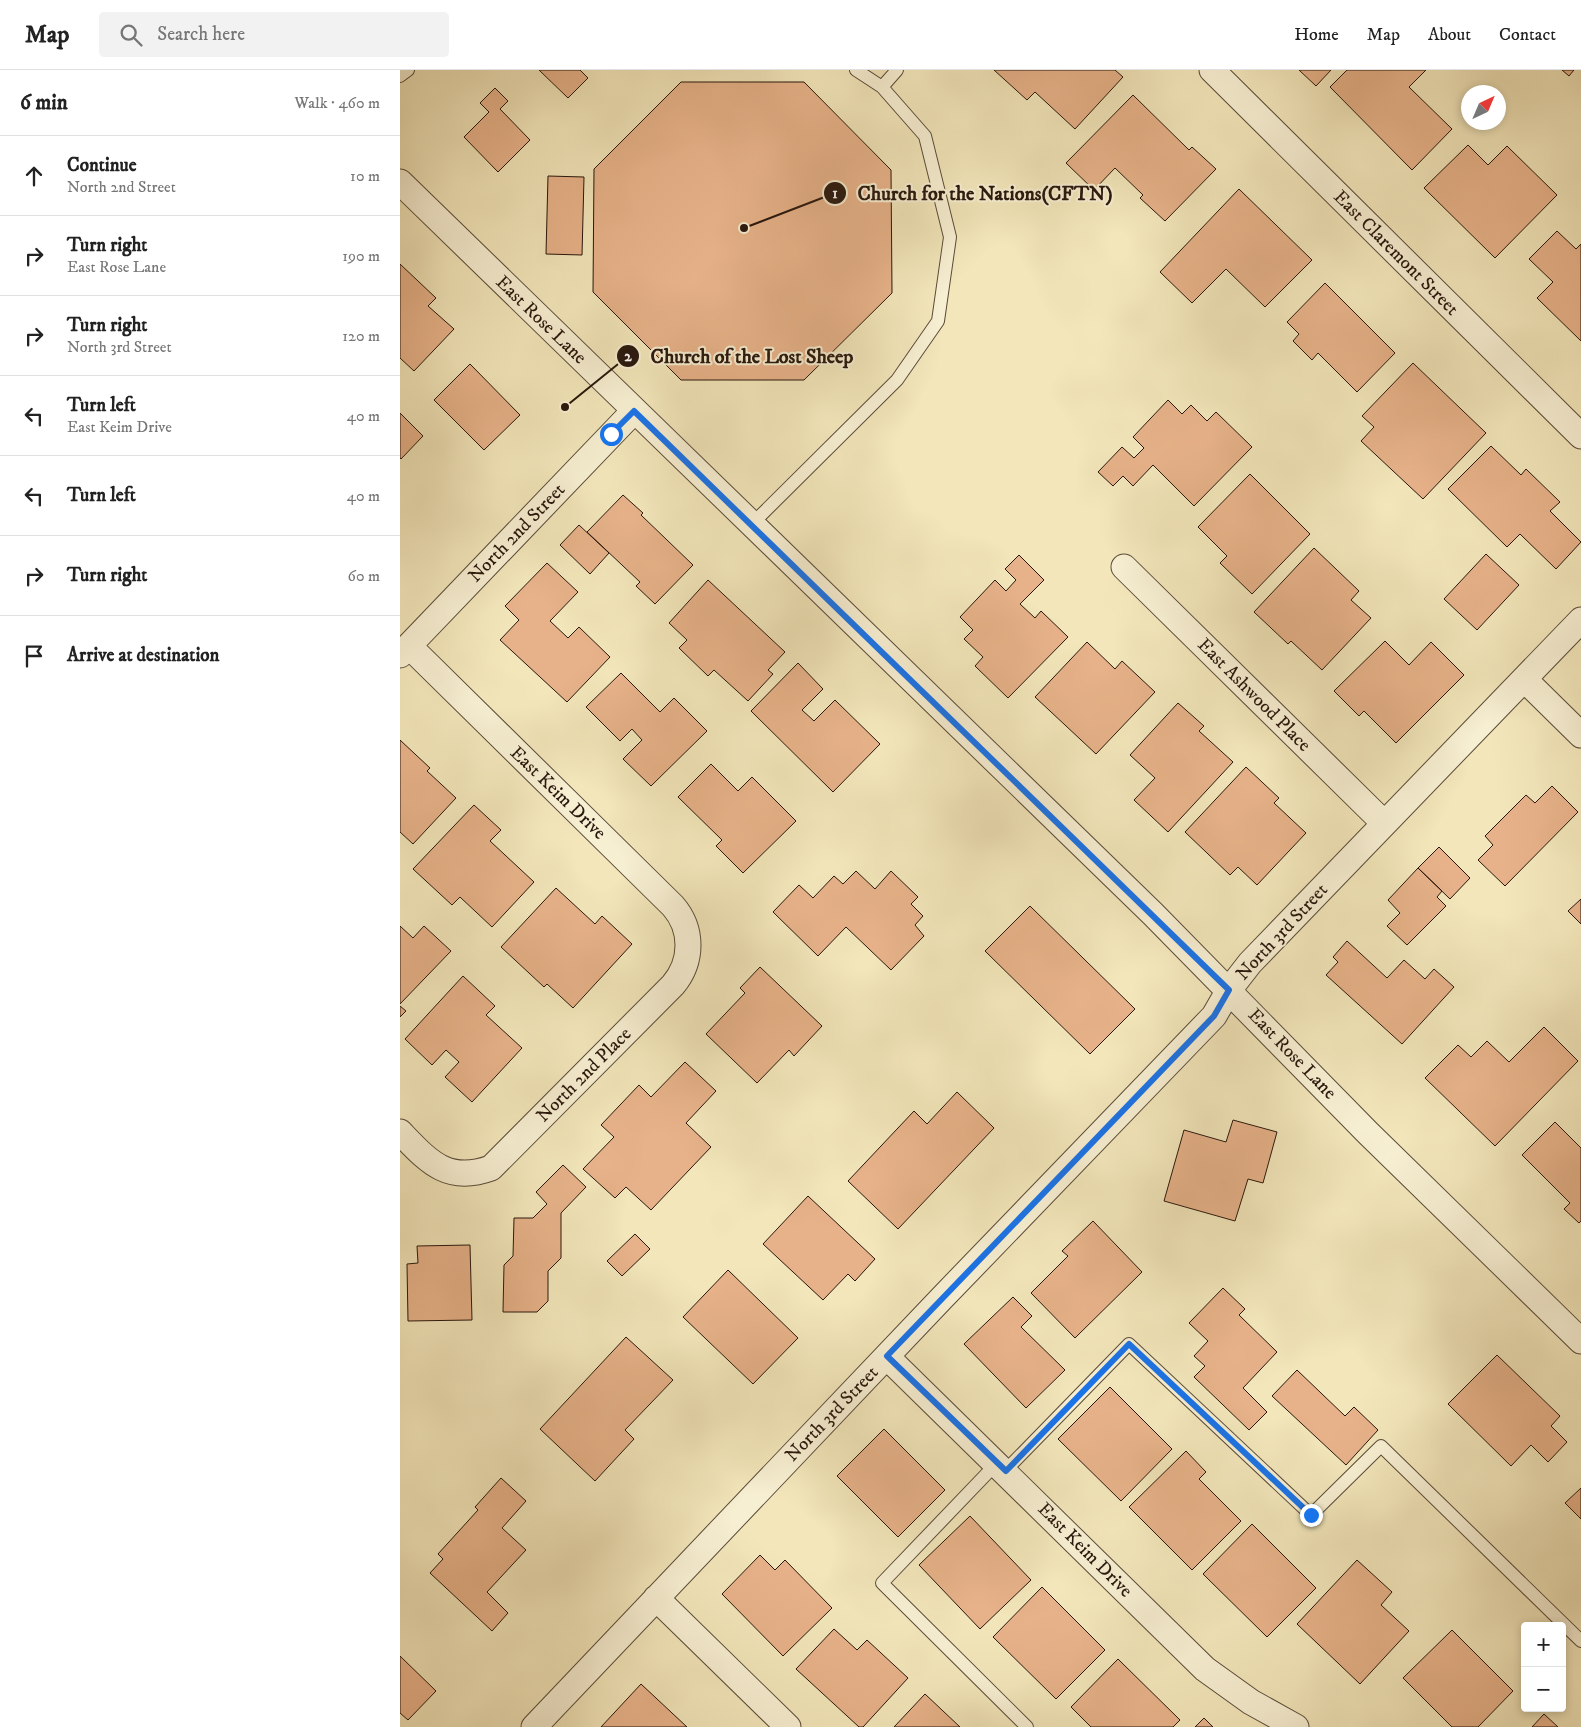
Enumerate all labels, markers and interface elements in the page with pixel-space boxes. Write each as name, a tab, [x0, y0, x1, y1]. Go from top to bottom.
search box	[99, 12, 449, 57]
text: Map	[25, 20, 69, 50]
icon: search	[117, 21, 145, 49]
text: Search here	[157, 23, 245, 46]
text: Home	[1294, 24, 1339, 46]
text: Map	[1367, 24, 1400, 46]
text: About	[1428, 24, 1471, 46]
text: Contact	[1499, 24, 1556, 46]
north arrow	[1461, 85, 1506, 130]
text: 6 min	[20, 90, 68, 116]
text: Walk · 460 m	[294, 93, 380, 113]
text: Continue	[67, 154, 137, 177]
icon: ahead	[20, 162, 48, 190]
text: 10 m	[350, 166, 380, 186]
callout: Church for the Nations(CFTN)	[823, 175, 1123, 210]
text: North 2nd Street	[67, 177, 176, 197]
text: Church for the Nations(CFTN)	[858, 182, 1113, 207]
text: 1	[832, 184, 838, 203]
street label: East Claremont Street	[1329, 186, 1463, 320]
text: Turn right	[67, 234, 147, 257]
icon: right	[20, 242, 48, 270]
text: 190 m	[342, 246, 380, 266]
text: East Rose Lane	[67, 257, 166, 277]
street label: East Rose Lane	[491, 271, 591, 369]
text: Turn right	[67, 314, 147, 337]
icon: right	[20, 322, 48, 350]
text: 120 m	[342, 326, 380, 346]
text: North 3rd Street	[67, 337, 172, 357]
callout: Church of the Lost Sheep	[616, 339, 864, 374]
text: Church of the Lost Sheep	[651, 345, 853, 370]
text: 2	[624, 347, 632, 366]
text: Turn left	[67, 394, 136, 417]
icon: left	[20, 402, 48, 430]
text: 40 m	[347, 406, 380, 426]
text: East Keim Drive	[67, 417, 172, 437]
route start	[600, 423, 623, 446]
street label: North 2nd Street	[464, 479, 570, 587]
icon: left	[20, 482, 48, 510]
text: Turn left	[67, 484, 136, 507]
text: 40 m	[347, 486, 380, 506]
icon: right	[20, 562, 48, 590]
text: Turn right	[67, 564, 147, 587]
text: 60 m	[348, 566, 380, 586]
street label: East Ashwood Place	[1192, 633, 1316, 757]
icon: arrive	[20, 642, 48, 670]
text: Arrive at destination	[67, 644, 219, 667]
street label: East Keim Drive	[505, 741, 611, 845]
street label: North 3rd Street	[1231, 879, 1333, 985]
street label: East Rose Lane	[1243, 1004, 1341, 1104]
street label: North 2nd Place	[532, 1023, 636, 1127]
street label: North 3rd Street	[781, 1361, 883, 1467]
street label: East Keim Drive	[1033, 1498, 1137, 1602]
route end	[1300, 1504, 1323, 1527]
map controls	[1521, 1622, 1566, 1712]
button: +	[1521, 1622, 1566, 1667]
button: −	[1521, 1667, 1566, 1712]

